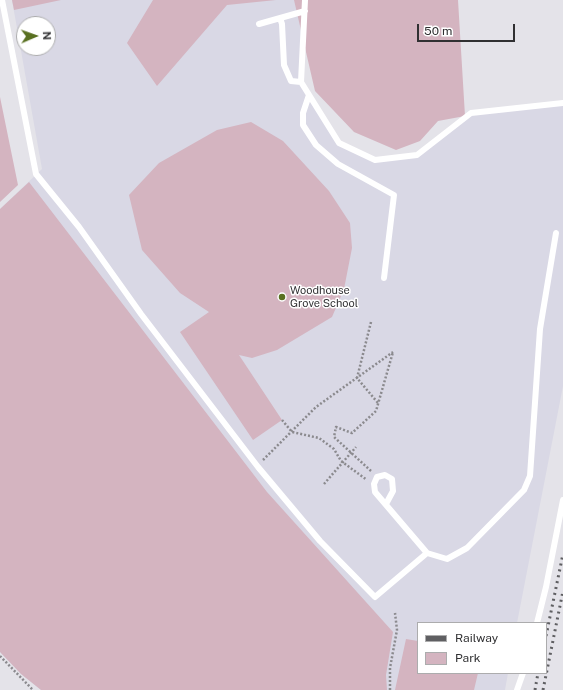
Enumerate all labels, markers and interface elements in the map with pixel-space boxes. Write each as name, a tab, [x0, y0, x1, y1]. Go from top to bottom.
north arrow	[16, 16, 56, 56]
scale bar	[419, 16, 517, 42]
text: 50 m	[424, 24, 452, 38]
text: N	[41, 31, 53, 40]
place label: Woodhouse Grove School	[290, 284, 358, 310]
marker: Woodhouse Grove School	[277, 292, 287, 302]
legend	[417, 622, 547, 674]
text: Railway	[455, 631, 498, 645]
text: Park	[455, 651, 481, 665]

